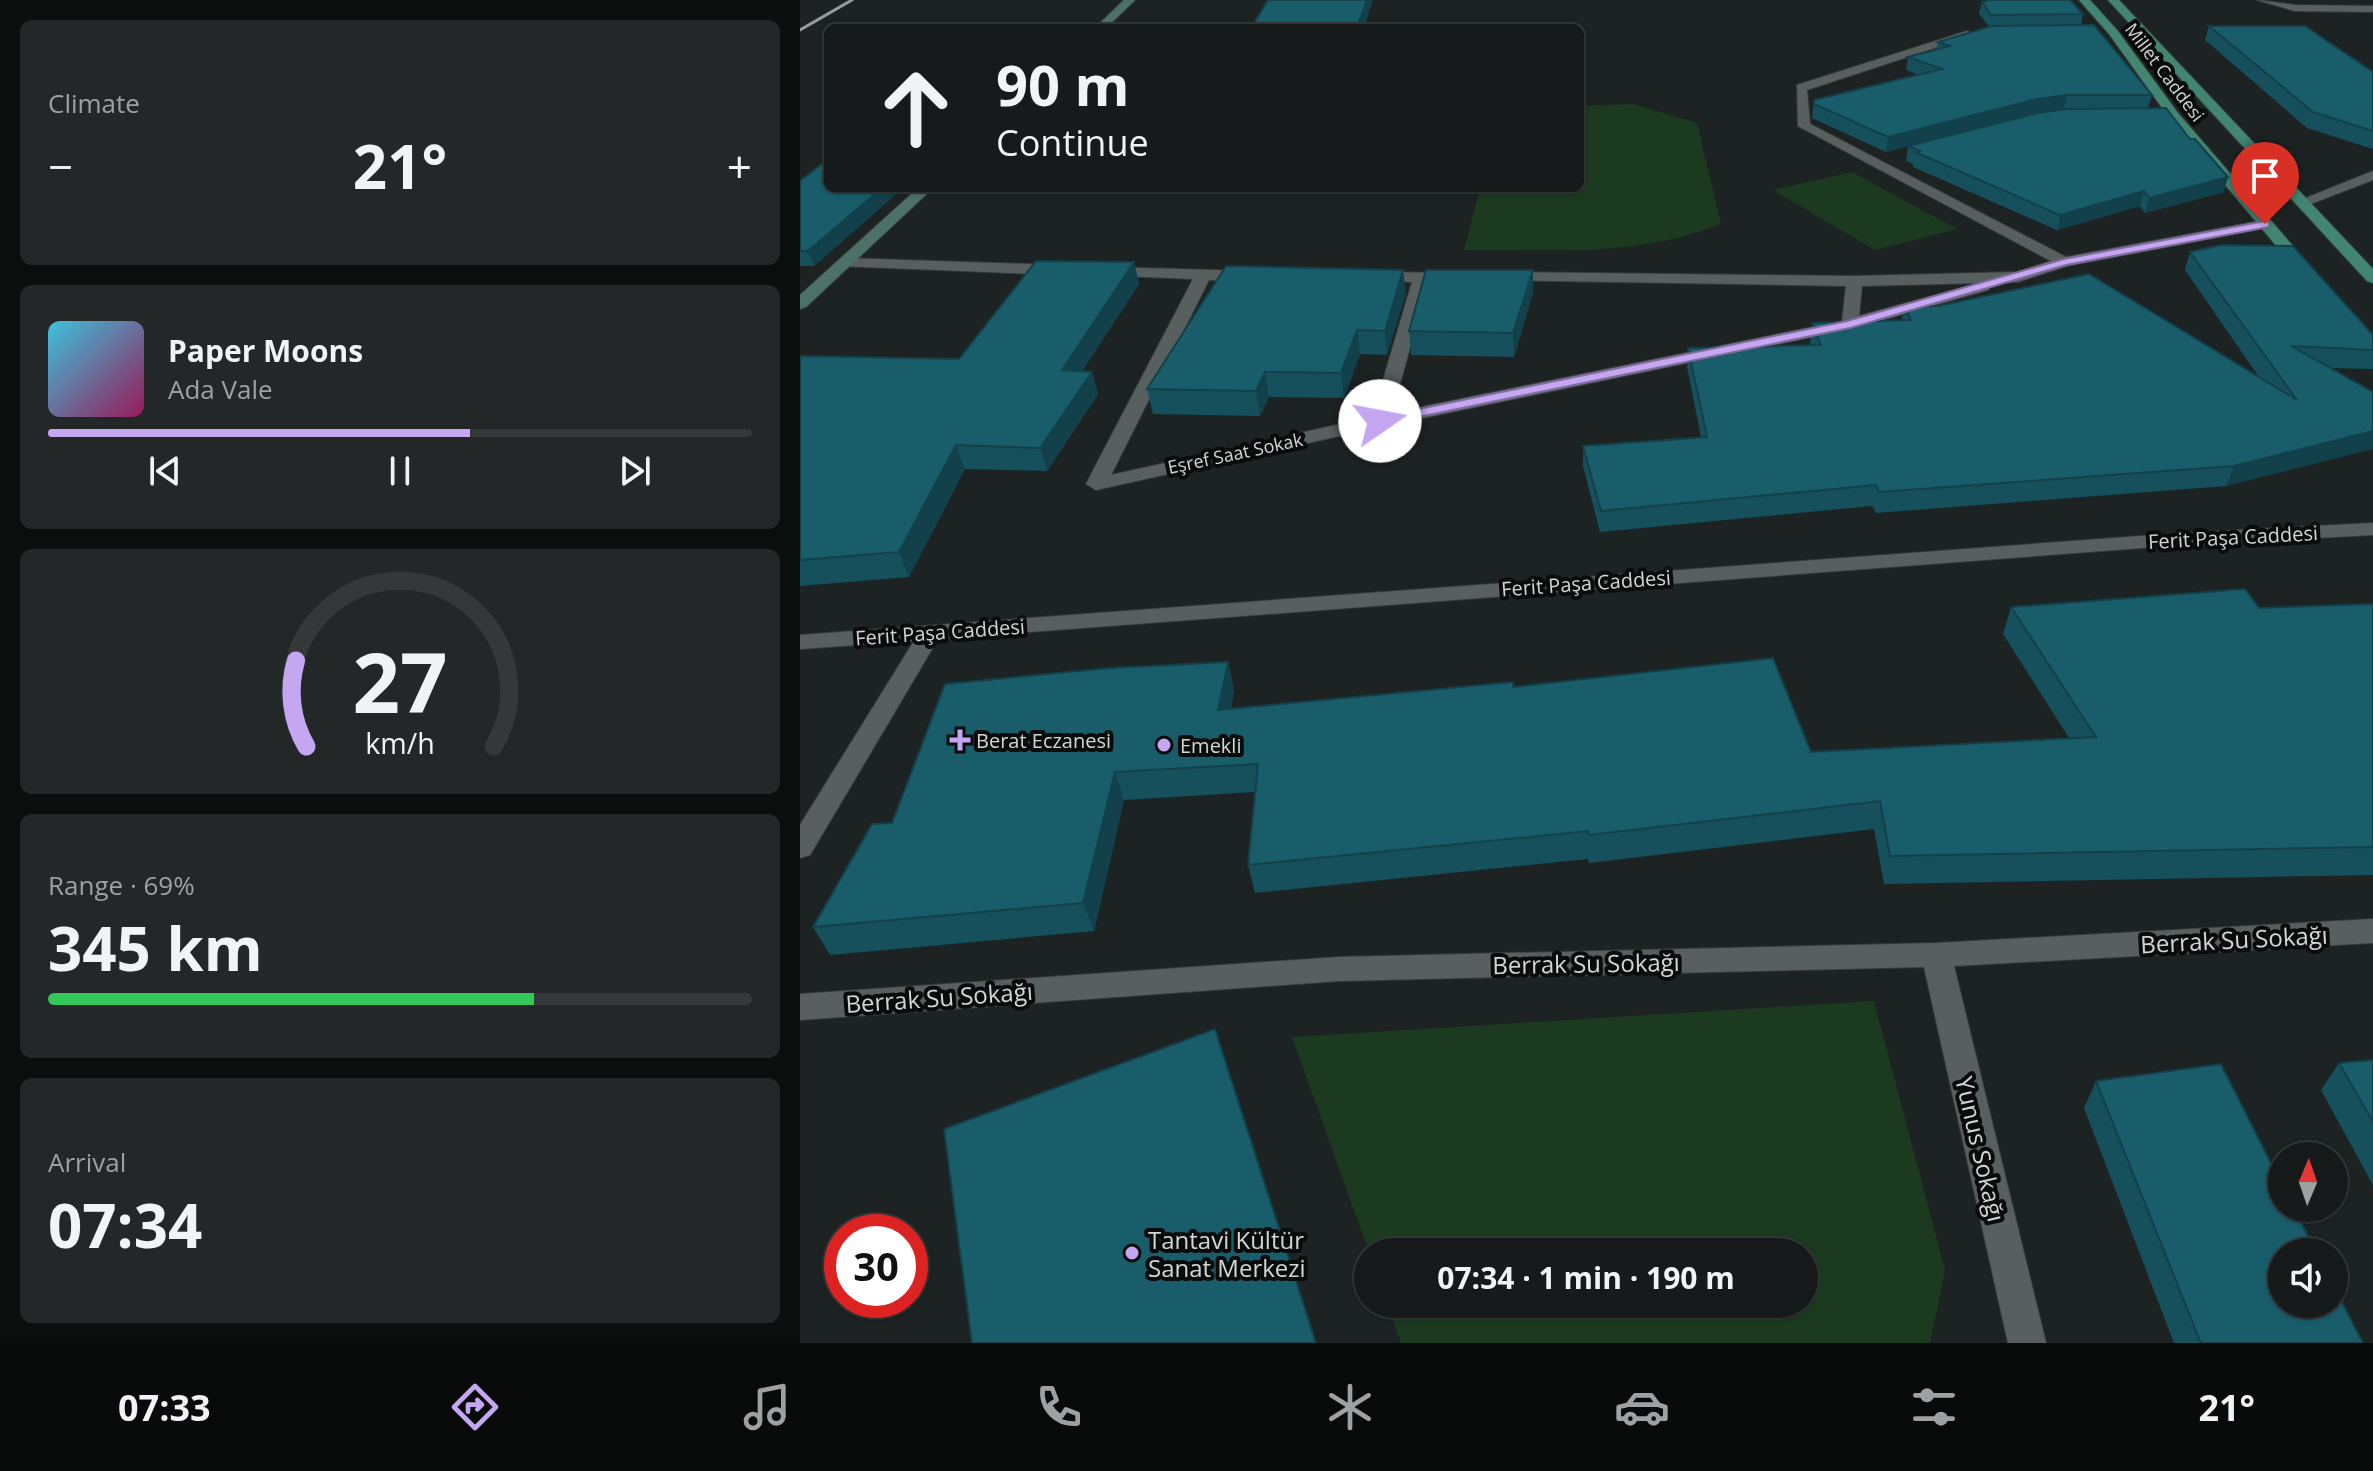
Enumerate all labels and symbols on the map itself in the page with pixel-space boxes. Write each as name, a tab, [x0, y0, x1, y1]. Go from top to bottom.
street label: Millet Caddesi	[2120, 18, 2210, 126]
pin	[2231, 142, 2299, 224]
position arrow	[1338, 379, 1422, 463]
street label: Eşref Saat Sokak	[1165, 427, 1305, 479]
street label: Ferit Paşa Caddesi	[2147, 519, 2319, 555]
street label: Ferit Paşa Caddesi	[1500, 564, 1672, 602]
street label: Ferit Paşa Caddesi	[854, 613, 1026, 651]
place label: Berat Eczanesi	[976, 727, 1111, 754]
marker: Berat Eczanesi	[951, 731, 969, 749]
place label: Emekli	[1180, 732, 1241, 759]
marker: Emekli	[1155, 736, 1173, 754]
street label: Berrak Su Sokağı	[2139, 918, 2329, 960]
street label: Berrak Su Sokağı	[1492, 945, 1680, 981]
street label: Berrak Su Sokağı	[844, 974, 1034, 1020]
street label: Yunus Sokağı	[1948, 1073, 2014, 1225]
north arrow	[2268, 1142, 2348, 1222]
speed limit sign: 30	[824, 1214, 928, 1318]
place label: Tantavi Kültür Sanat Merkezi	[1148, 1223, 1306, 1284]
marker: Tantavi Kültür Sanat Merkezi	[1123, 1244, 1141, 1262]

